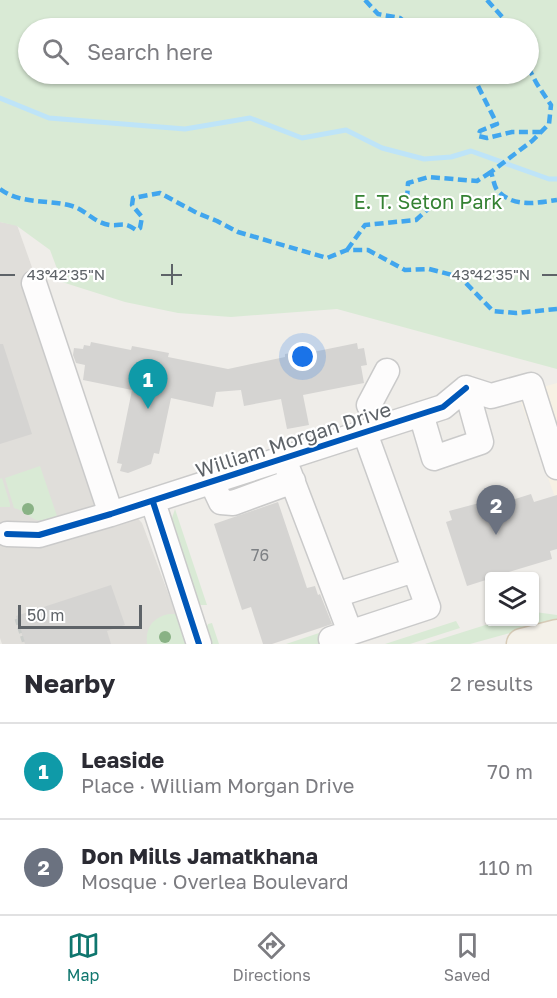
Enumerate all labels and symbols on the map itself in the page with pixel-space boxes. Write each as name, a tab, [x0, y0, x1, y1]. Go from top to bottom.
park label: E. T. Seton Park	[353, 189, 503, 213]
text: 43°42'35"N	[27, 265, 105, 283]
text: 43°42'35"N	[452, 265, 530, 283]
your location	[288, 342, 317, 371]
pin: 1	[128, 360, 168, 409]
street label: William Morgan Drive	[192, 396, 394, 482]
pin: 2	[476, 486, 516, 535]
house number: 76	[251, 545, 269, 565]
scale bar	[18, 602, 142, 630]

